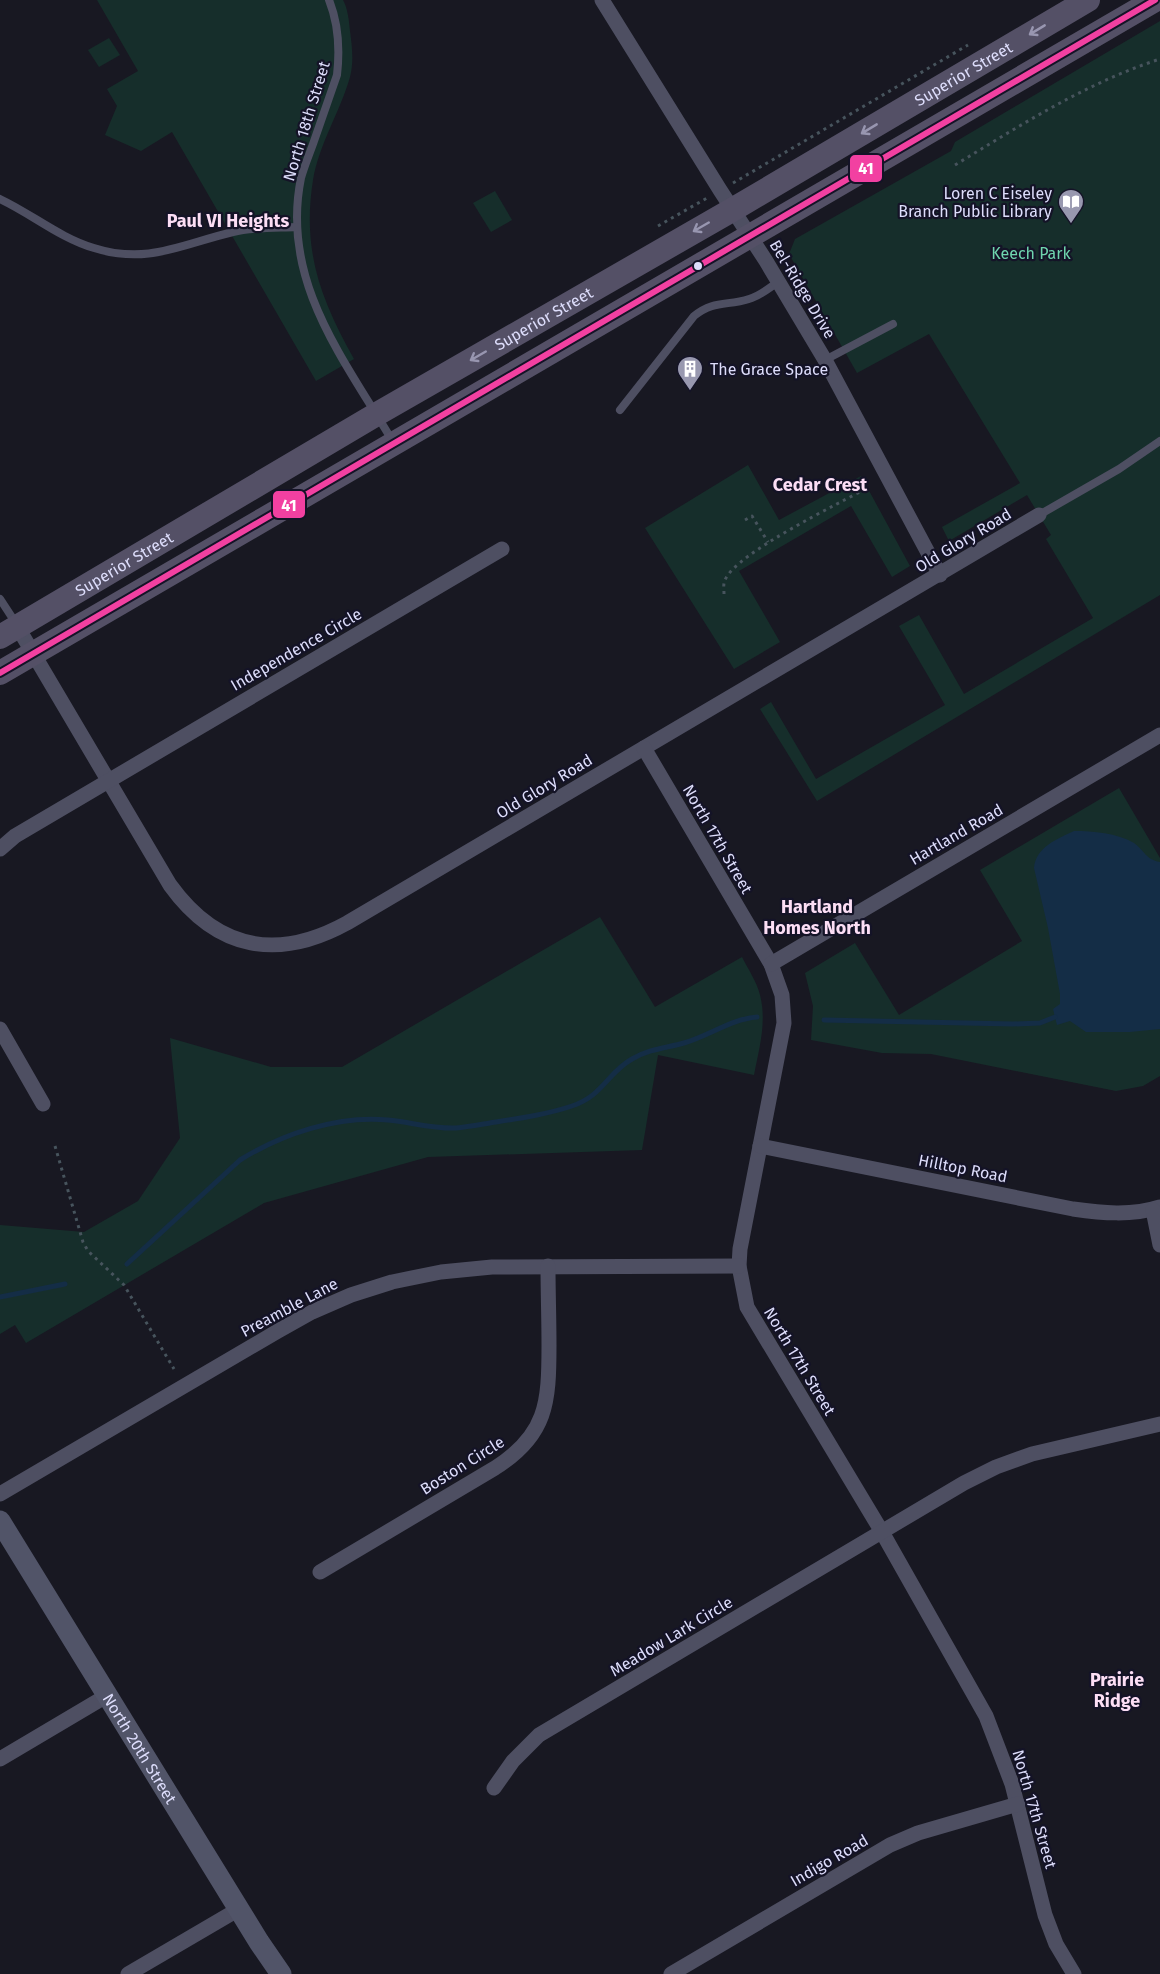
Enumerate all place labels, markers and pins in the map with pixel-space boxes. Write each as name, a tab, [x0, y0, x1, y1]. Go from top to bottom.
place label: Loren C Eiseley Branch Public Library	[898, 184, 1052, 221]
library icon: Loren C Eiseley Branch Public Library	[1056, 187, 1086, 225]
unlabelled marker	[692, 260, 704, 272]
building icon: The Grace Space	[675, 354, 705, 392]
place label: The Grace Space	[710, 360, 828, 379]

